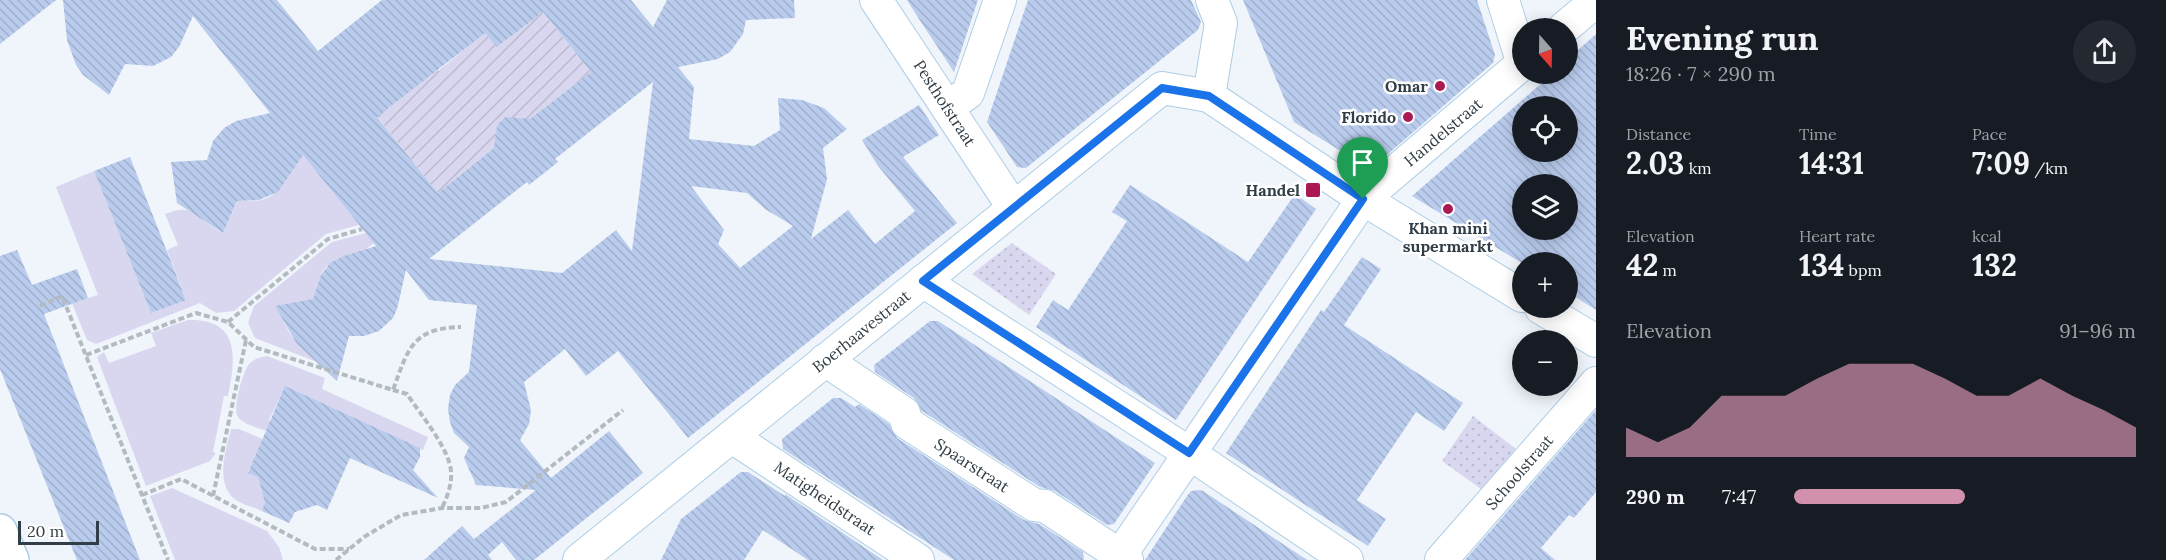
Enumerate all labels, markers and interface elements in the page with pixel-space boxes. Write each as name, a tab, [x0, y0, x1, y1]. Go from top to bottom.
text: Evening run	[1626, 17, 1818, 59]
north arrow	[1512, 18, 1578, 84]
map controls	[1512, 18, 1578, 396]
button: share	[2073, 20, 2136, 83]
street label: Pesthofstraat	[910, 56, 981, 151]
text: 18:26 · 7 × 290 m	[1626, 61, 1776, 86]
place label: Omar	[1385, 76, 1428, 96]
marker: Omar	[1433, 79, 1447, 93]
street label: Handelstraat	[1400, 93, 1487, 170]
button: locate	[1512, 96, 1578, 162]
place label: Florido	[1341, 107, 1396, 127]
marker: Florido	[1401, 110, 1415, 124]
text: Distance	[1626, 124, 1691, 144]
text: Time	[1799, 124, 1837, 144]
text: Pace	[1972, 124, 2007, 144]
pin	[1337, 137, 1388, 199]
text: 2.03	[1626, 144, 1684, 182]
text: 14:31	[1799, 144, 1864, 182]
text: 7:09	[1972, 144, 2030, 182]
icon: arrive	[1346, 146, 1379, 179]
text: km	[1684, 158, 1712, 178]
text: /km	[2030, 158, 2068, 178]
button: layers	[1512, 174, 1578, 240]
place label: Handel	[1246, 180, 1300, 200]
marker: Handel	[1304, 181, 1322, 199]
marker: Khan mini supermarkt	[1441, 202, 1455, 216]
place label: Khan mini supermarkt	[1403, 218, 1494, 256]
text: Elevation	[1626, 226, 1695, 246]
text: Heart rate	[1799, 226, 1875, 246]
text: kcal	[1972, 226, 2002, 246]
text: 42	[1626, 246, 1658, 284]
text: 134	[1799, 246, 1844, 284]
text: 132	[1972, 246, 2017, 284]
button: +	[1512, 252, 1578, 318]
text: m	[1658, 260, 1677, 280]
text: bpm	[1844, 260, 1882, 280]
street label: Boerhaavestraat	[808, 285, 915, 377]
text: Elevation	[1626, 318, 1712, 343]
text: 91–96 m	[2059, 318, 2136, 343]
button: −	[1512, 330, 1578, 396]
street label: Schoolstraat	[1481, 430, 1558, 514]
street label: Spaarstraat	[931, 433, 1014, 497]
street label: Matigheidstraat	[770, 457, 880, 540]
text: 290 m	[1626, 484, 1685, 509]
text: 7:47	[1722, 484, 1756, 509]
scale bar	[18, 518, 99, 546]
text: 20 m	[27, 521, 64, 541]

